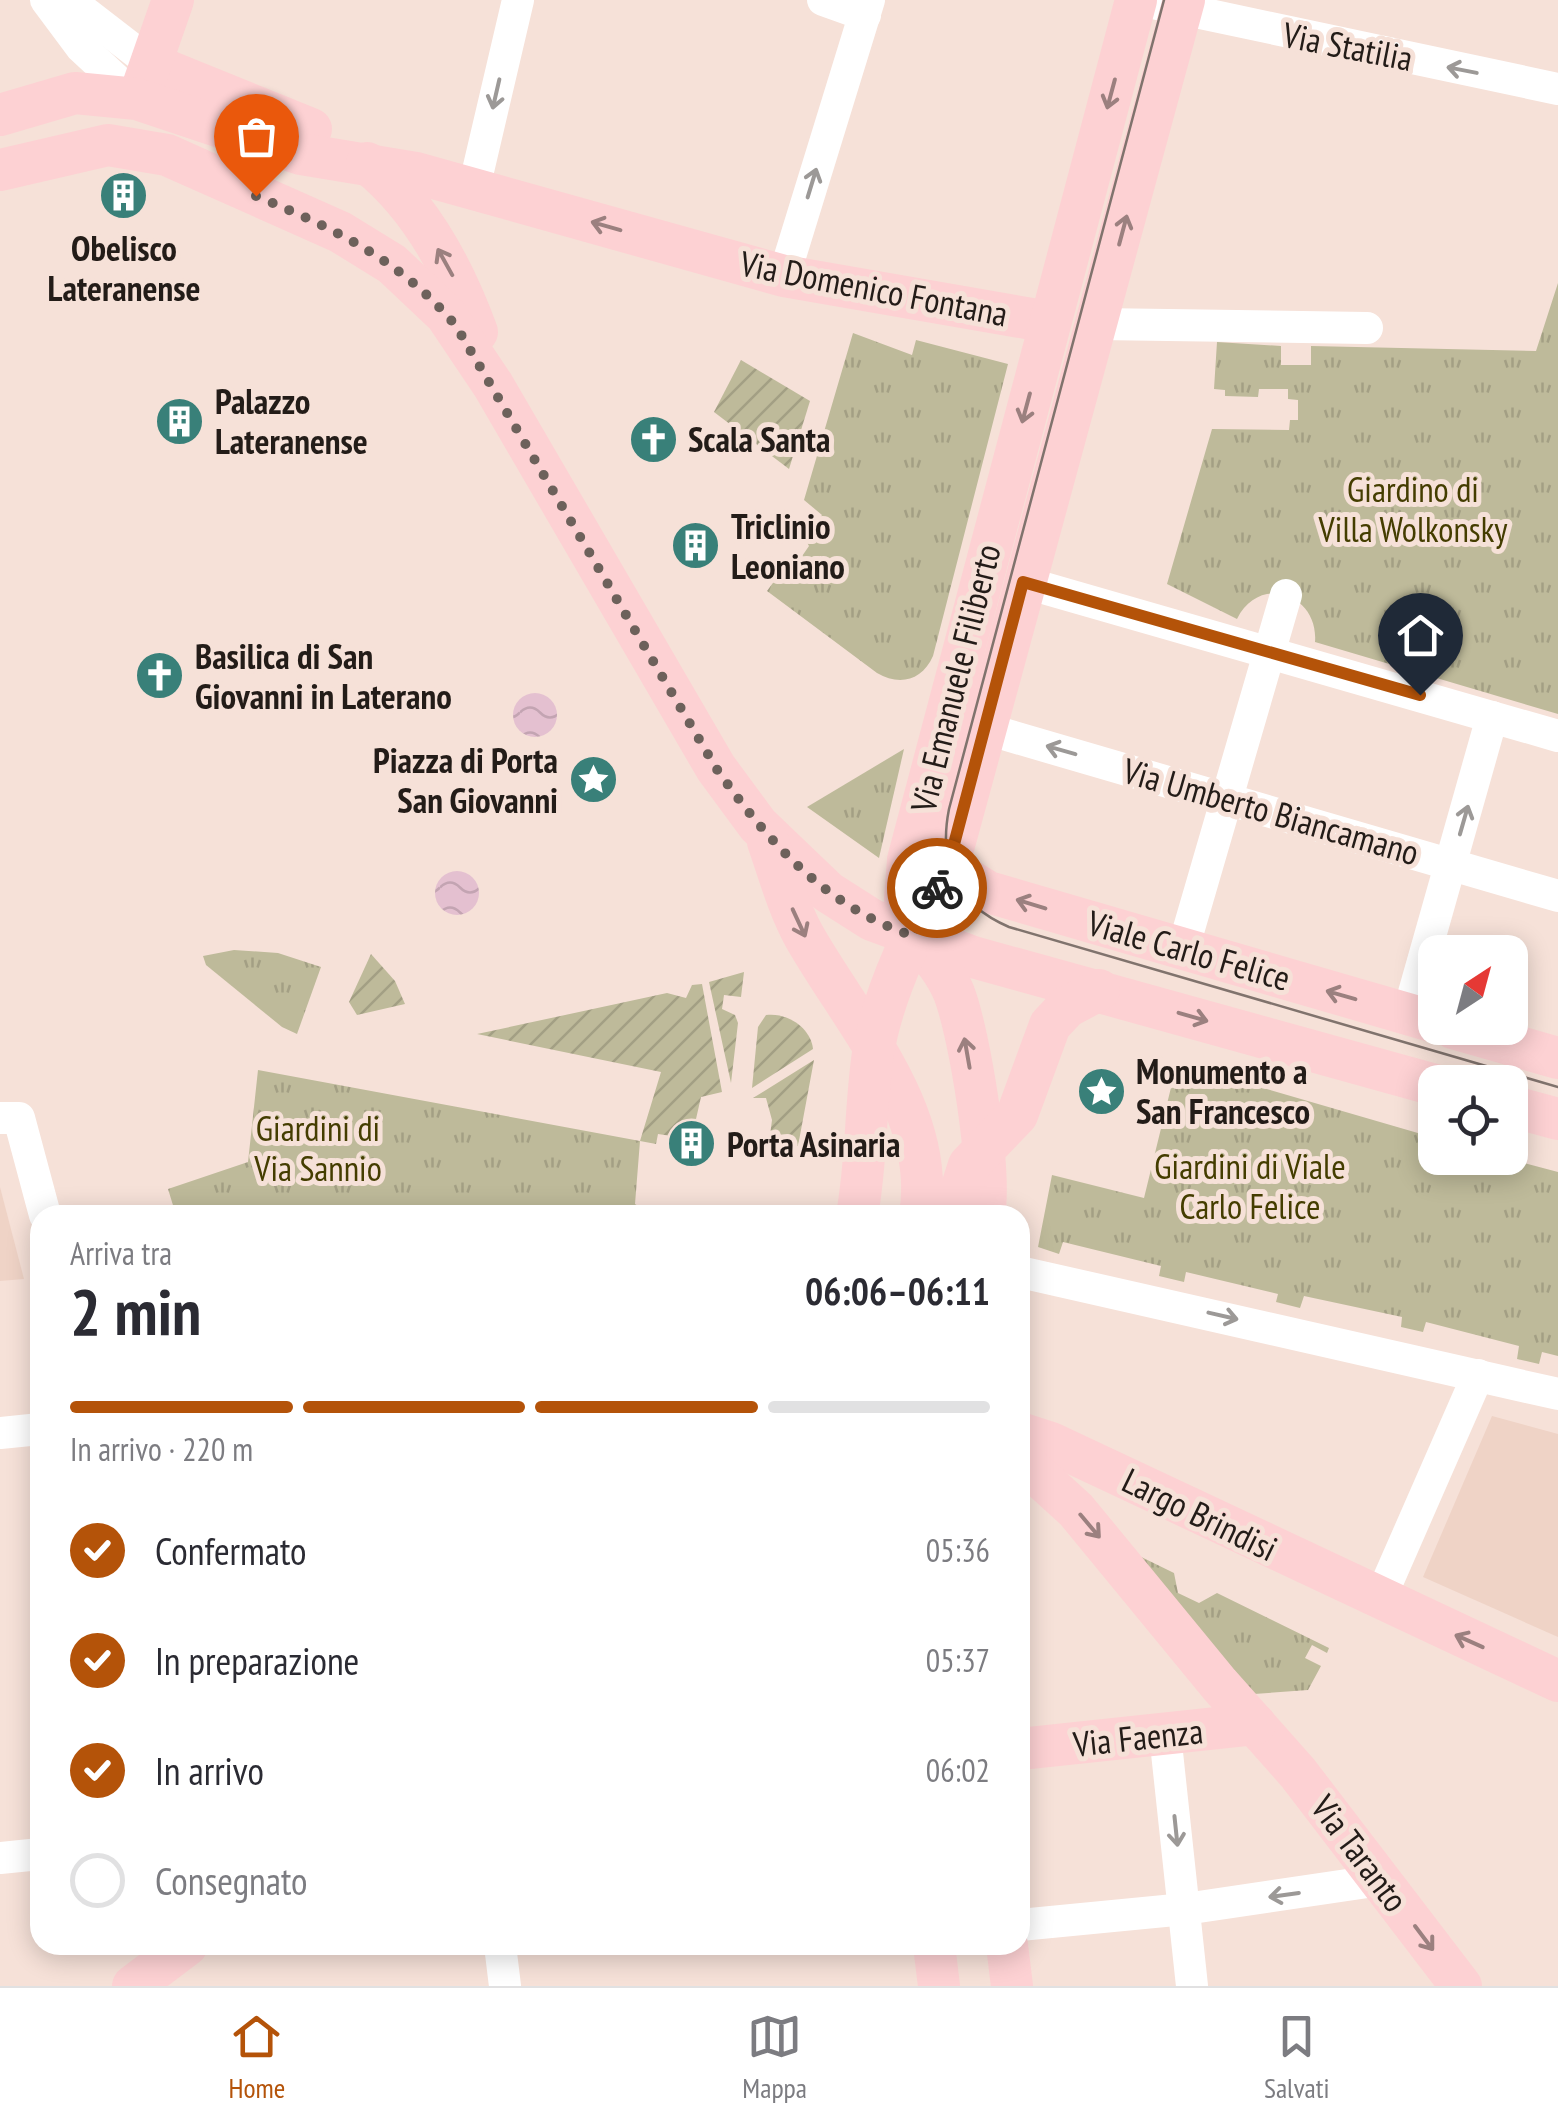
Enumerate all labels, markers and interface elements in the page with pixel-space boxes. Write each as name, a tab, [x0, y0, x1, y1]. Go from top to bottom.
street label: Via Statilia	[1278, 11, 1417, 81]
one-way arrow	[1447, 59, 1479, 78]
one-way arrow	[486, 77, 504, 109]
one-way arrow	[1100, 78, 1119, 109]
pin	[214, 94, 299, 197]
icon: bag	[229, 109, 284, 164]
one-way arrow	[805, 167, 823, 199]
building icon: Obelisco Lateranense	[98, 170, 150, 222]
one-way arrow	[1115, 215, 1134, 246]
one-way arrow	[590, 216, 622, 234]
place label: Obelisco Lateranense	[48, 225, 200, 311]
street label: Via Domenico Fontana	[735, 239, 1012, 336]
one-way arrow	[434, 248, 454, 277]
place label: Palazzo Lateranense	[215, 378, 368, 464]
one-way arrow	[1015, 392, 1034, 423]
building icon: Palazzo Lateranense	[154, 395, 206, 447]
church icon: Scala Santa	[627, 413, 679, 465]
place label: Scala Santa	[688, 416, 830, 462]
park label: Giardino di Villa Wolkonsky	[1318, 466, 1508, 552]
place label: Triclinio Leoniano	[731, 503, 845, 589]
building icon: Triclinio Leoniano	[670, 520, 722, 572]
street label: Via Emanuele Filiberto	[899, 539, 1011, 818]
pin	[1378, 593, 1463, 696]
icon: home	[1393, 608, 1448, 663]
place label: Basilica di San Giovanni in Laterano	[195, 633, 452, 719]
church icon: Basilica di San Giovanni in Laterano	[134, 650, 186, 702]
place label: Piazza di Porta San Giovanni	[373, 737, 558, 823]
one-way arrow	[1046, 740, 1077, 759]
street label: Via Umberto Biancamano	[1117, 747, 1424, 875]
place icon: Piazza di Porta San Giovanni	[567, 754, 619, 806]
one-way arrow	[1455, 804, 1474, 836]
courier	[887, 838, 987, 938]
icon: bike	[910, 861, 965, 916]
one-way arrow	[1016, 894, 1048, 912]
street label: Viale Carlo Felice	[1081, 899, 1296, 1001]
one-way arrow	[791, 908, 809, 938]
north arrow	[1418, 935, 1528, 1045]
map controls	[1418, 935, 1528, 1175]
one-way arrow	[1326, 985, 1358, 1003]
one-way arrow	[1177, 1008, 1208, 1027]
one-way arrow	[957, 1037, 976, 1070]
place label: Monumento a San Francesco	[1136, 1048, 1310, 1134]
place icon: Monumento a San Francesco	[1075, 1065, 1127, 1117]
button: locate	[1418, 1065, 1528, 1175]
park label: Giardini di Via Sannio	[253, 1105, 382, 1191]
building icon: Porta Asinaria	[666, 1118, 718, 1170]
place label: Porta Asinaria	[727, 1121, 900, 1167]
park label: Giardini di Viale Carlo Felice	[1154, 1143, 1346, 1229]
text: Arriva tra	[70, 1232, 172, 1274]
text: 06:06–06:11	[805, 1266, 990, 1315]
text: 2 min	[70, 1269, 201, 1353]
one-way arrow	[1206, 1308, 1238, 1327]
text: In arrivo · 220 m	[70, 1428, 253, 1470]
street label: Largo Brindisi	[1115, 1457, 1285, 1571]
one-way arrow	[1078, 1513, 1101, 1538]
icon: check	[70, 1523, 125, 1578]
text: Confermato	[155, 1526, 307, 1575]
text: 05:36	[926, 1529, 990, 1571]
one-way arrow	[1454, 1631, 1485, 1649]
icon: check	[70, 1633, 125, 1688]
text: In preparazione	[155, 1636, 359, 1685]
text: 05:37	[926, 1639, 990, 1681]
street label: Via Faenza	[1070, 1707, 1205, 1767]
icon: check	[70, 1743, 125, 1798]
text: In arrivo	[155, 1746, 264, 1795]
text: 06:02	[926, 1749, 990, 1791]
street label: Via Taranto	[1301, 1785, 1419, 1921]
one-way arrow	[1167, 1814, 1186, 1846]
text: Consegnato	[155, 1856, 308, 1905]
one-way arrow	[1269, 1886, 1301, 1904]
one-way arrow	[1414, 1924, 1435, 1951]
tab: Home	[228, 2009, 285, 2106]
tab: Mappa	[742, 2009, 807, 2106]
tab: Salvati	[1264, 2009, 1330, 2106]

